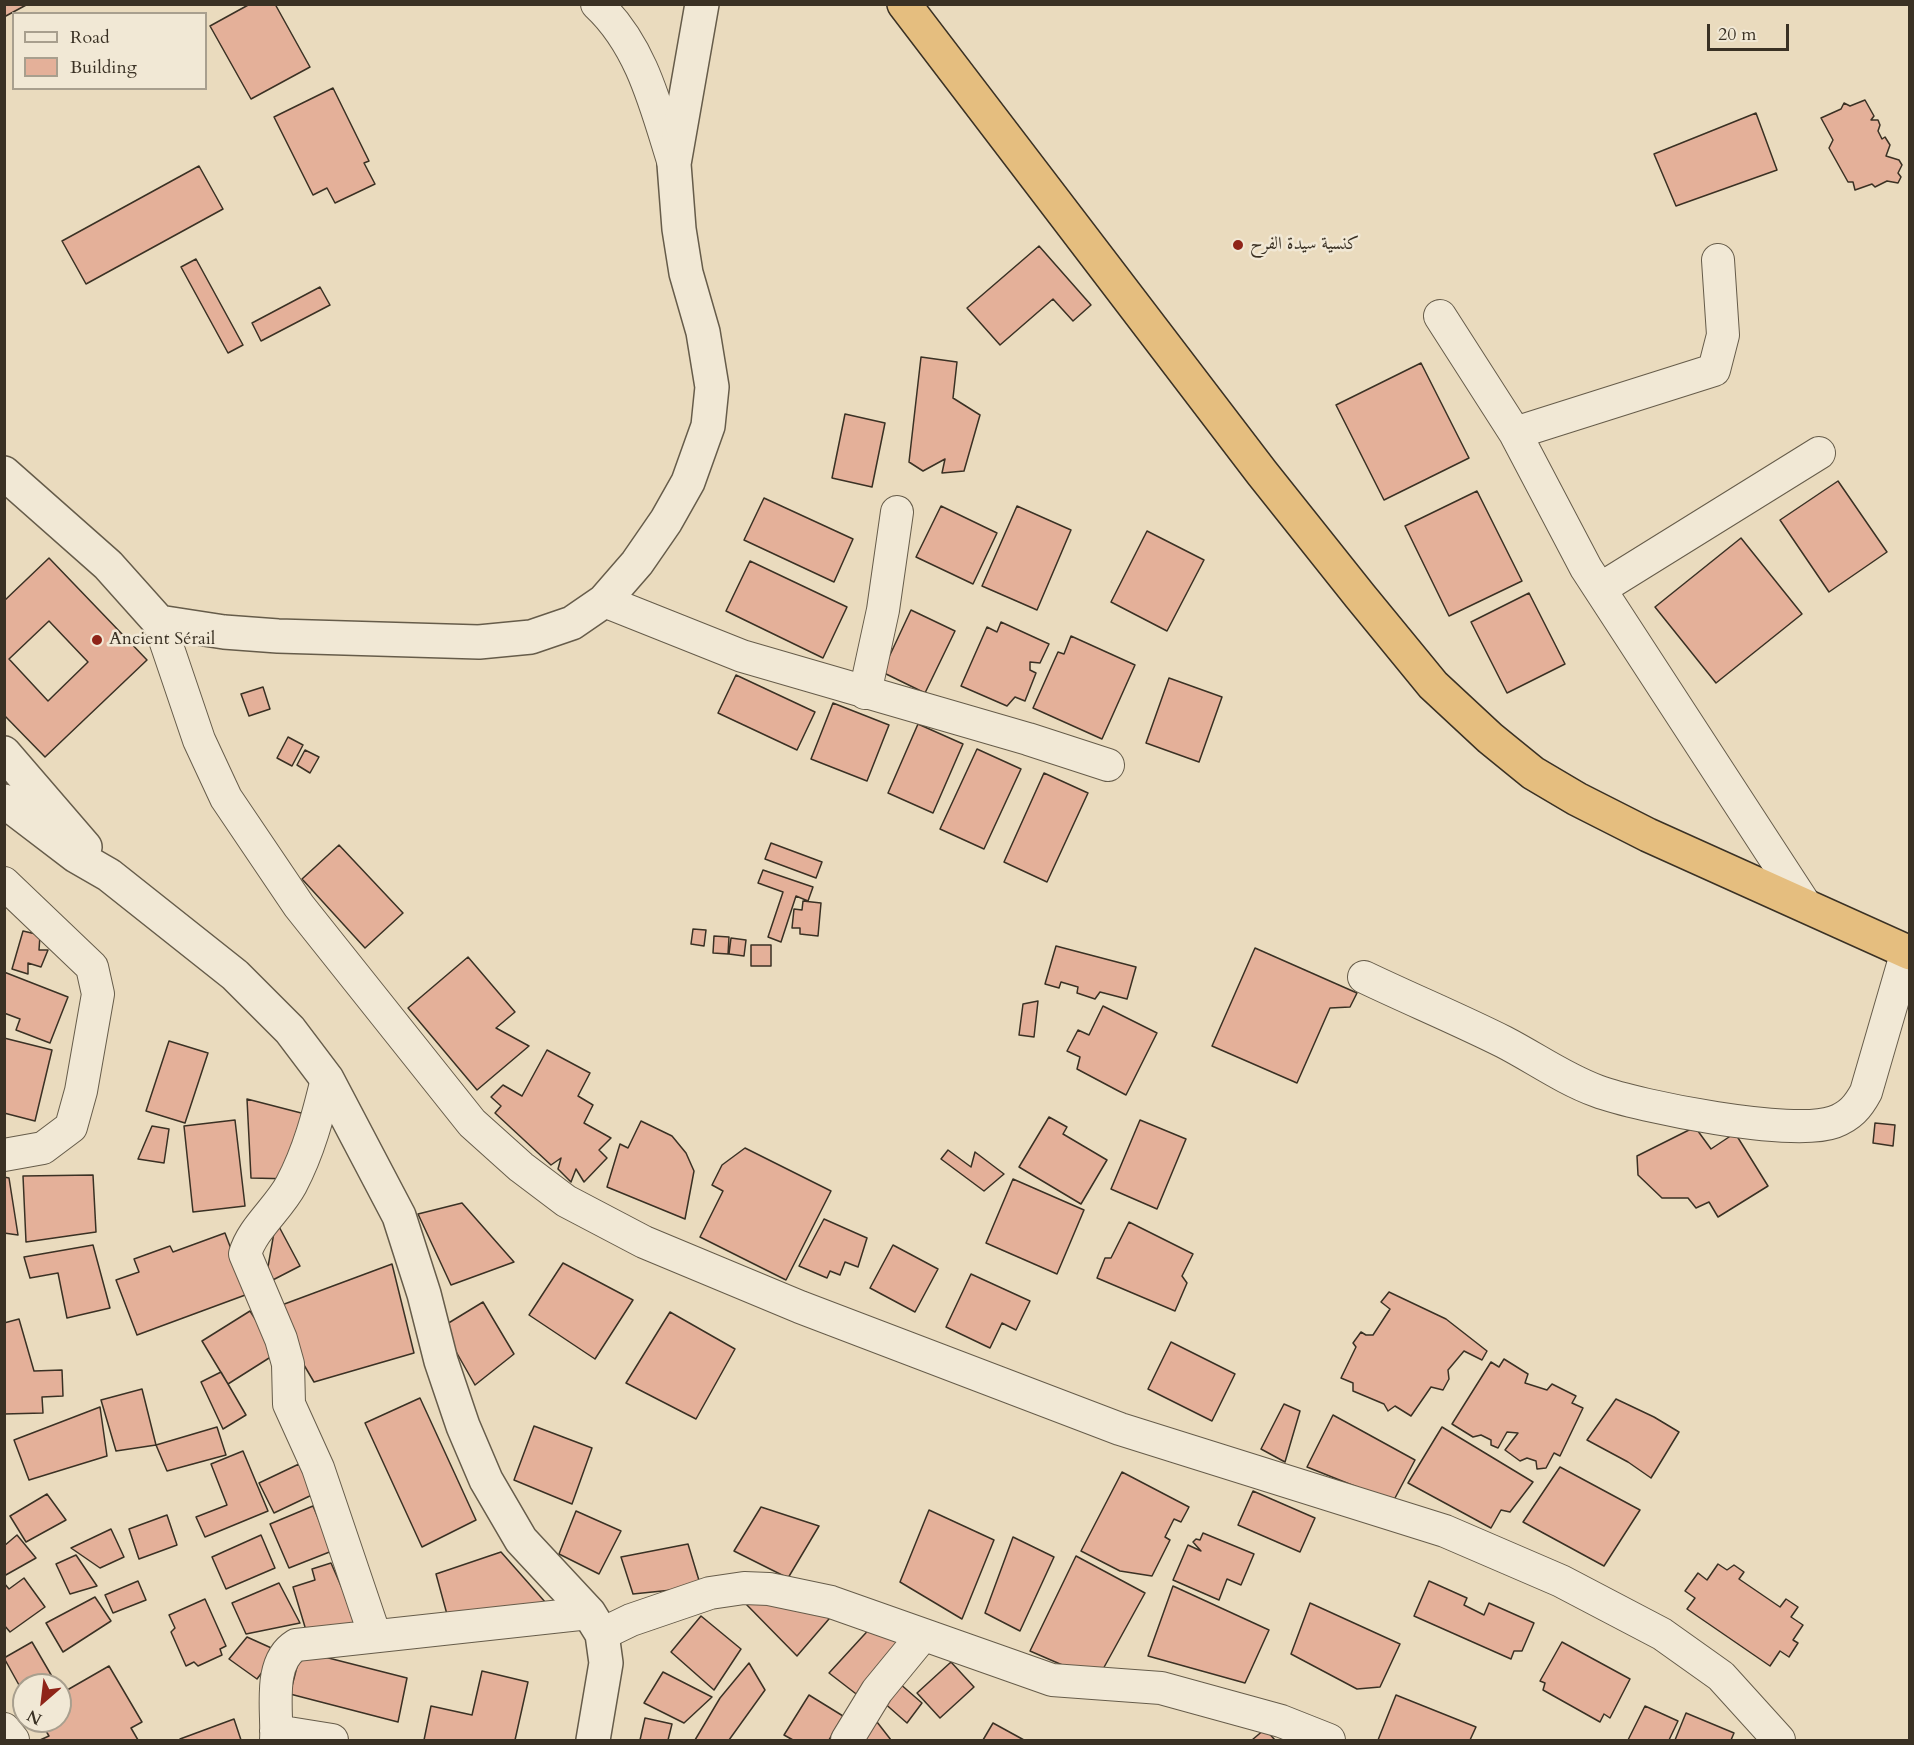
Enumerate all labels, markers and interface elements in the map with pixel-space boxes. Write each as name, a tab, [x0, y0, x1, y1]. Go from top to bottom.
legend	[12, 12, 207, 90]
scale bar	[1710, 12, 1792, 50]
text: 20 m	[1718, 22, 1757, 47]
text: Road	[70, 25, 110, 50]
text: Building	[70, 55, 137, 80]
place label: كنسية سيدة الفرح	[1250, 234, 1359, 256]
marker: كنسية سيدة الفرح	[1231, 238, 1245, 252]
place label: Ancient Sérail	[109, 629, 215, 651]
marker: Ancient Sérail	[90, 633, 104, 647]
north arrow	[12, 1673, 72, 1733]
text: N	[23, 1704, 46, 1730]

